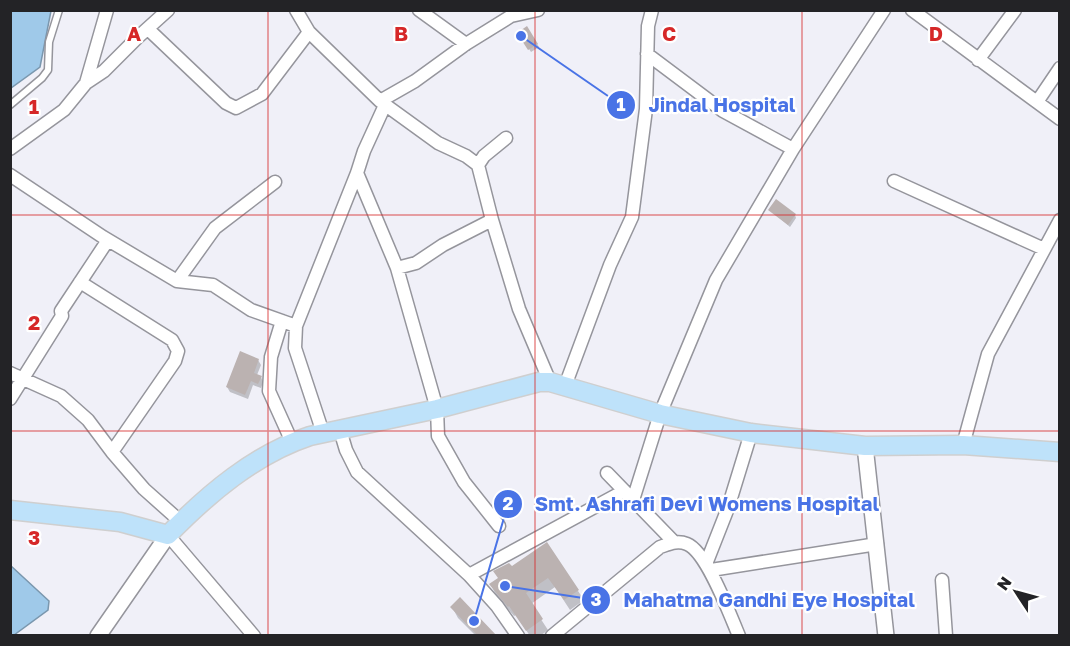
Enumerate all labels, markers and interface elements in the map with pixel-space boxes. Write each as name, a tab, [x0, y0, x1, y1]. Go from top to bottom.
text: A	[127, 21, 141, 45]
text: B	[394, 21, 408, 45]
text: C	[662, 21, 676, 45]
text: D	[929, 21, 943, 45]
callout: Jindal Hospital	[606, 86, 807, 124]
text: Jindal Hospital	[648, 92, 796, 116]
text: 1	[616, 93, 626, 115]
text: 1	[29, 94, 39, 118]
text: 2	[28, 310, 40, 334]
callout: Smt. Ashrafi Devi Womens Hospital	[493, 485, 891, 523]
text: Smt. Ashrafi Devi Womens Hospital	[535, 491, 879, 515]
text: 2	[503, 492, 514, 514]
text: 3	[28, 525, 40, 549]
north arrow	[986, 562, 1046, 622]
text: N	[992, 572, 1016, 594]
callout: Mahatma Gandhi Eye Hospital	[581, 581, 926, 619]
text: Mahatma Gandhi Eye Hospital	[623, 587, 915, 611]
text: 3	[591, 588, 602, 610]

